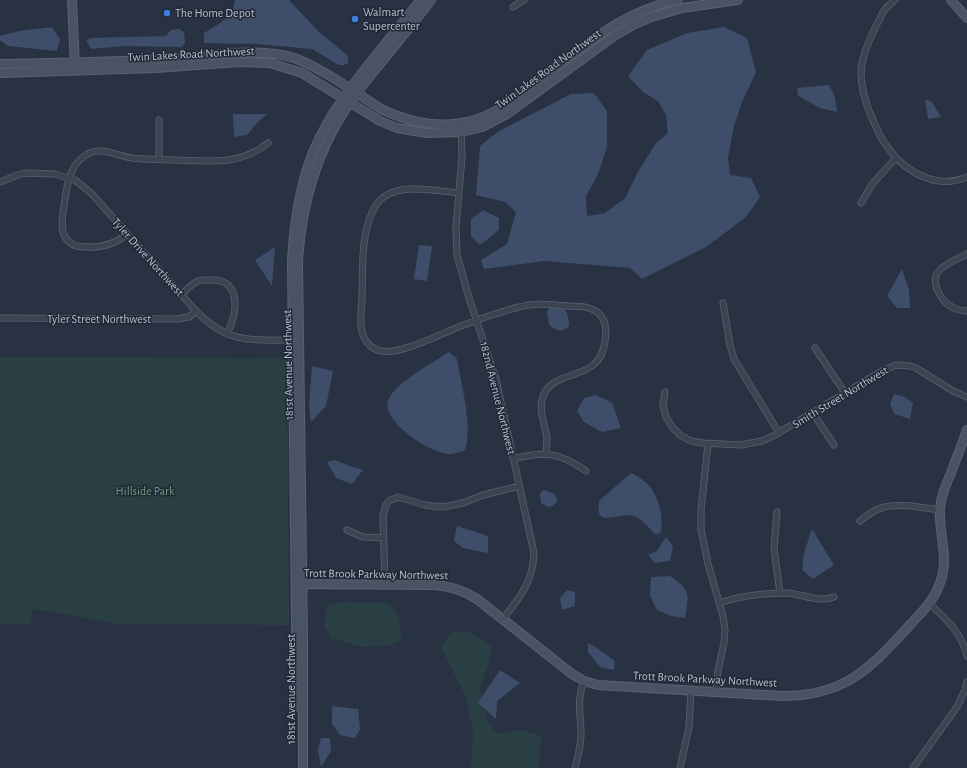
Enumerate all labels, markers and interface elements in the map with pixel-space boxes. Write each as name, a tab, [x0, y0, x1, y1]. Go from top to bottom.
place label: Walmart Supercenter	[363, 6, 420, 32]
place label: The Home Depot	[175, 7, 255, 19]
marker: The Home Depot	[162, 8, 172, 18]
marker: Walmart Supercenter	[350, 14, 360, 24]
street label: Twin Lakes Road Northwest	[493, 27, 603, 111]
street label: Twin Lakes Road Northwest	[127, 45, 255, 63]
street label: Tyler Drive Northwest	[109, 216, 186, 299]
street label: 181st Avenue Northwest	[281, 310, 295, 420]
street label: Tyler Street Northwest	[47, 313, 151, 326]
street label: 182nd Avenue Northwest	[478, 340, 518, 456]
street label: Smith Street Northwest	[790, 364, 890, 430]
park label: Hillside Park	[116, 485, 175, 497]
street label: Trott Brook Parkway Northwest	[304, 567, 448, 582]
street label: 181st Avenue Northwest	[285, 634, 297, 744]
street label: Trott Brook Parkway Northwest	[633, 669, 777, 690]

